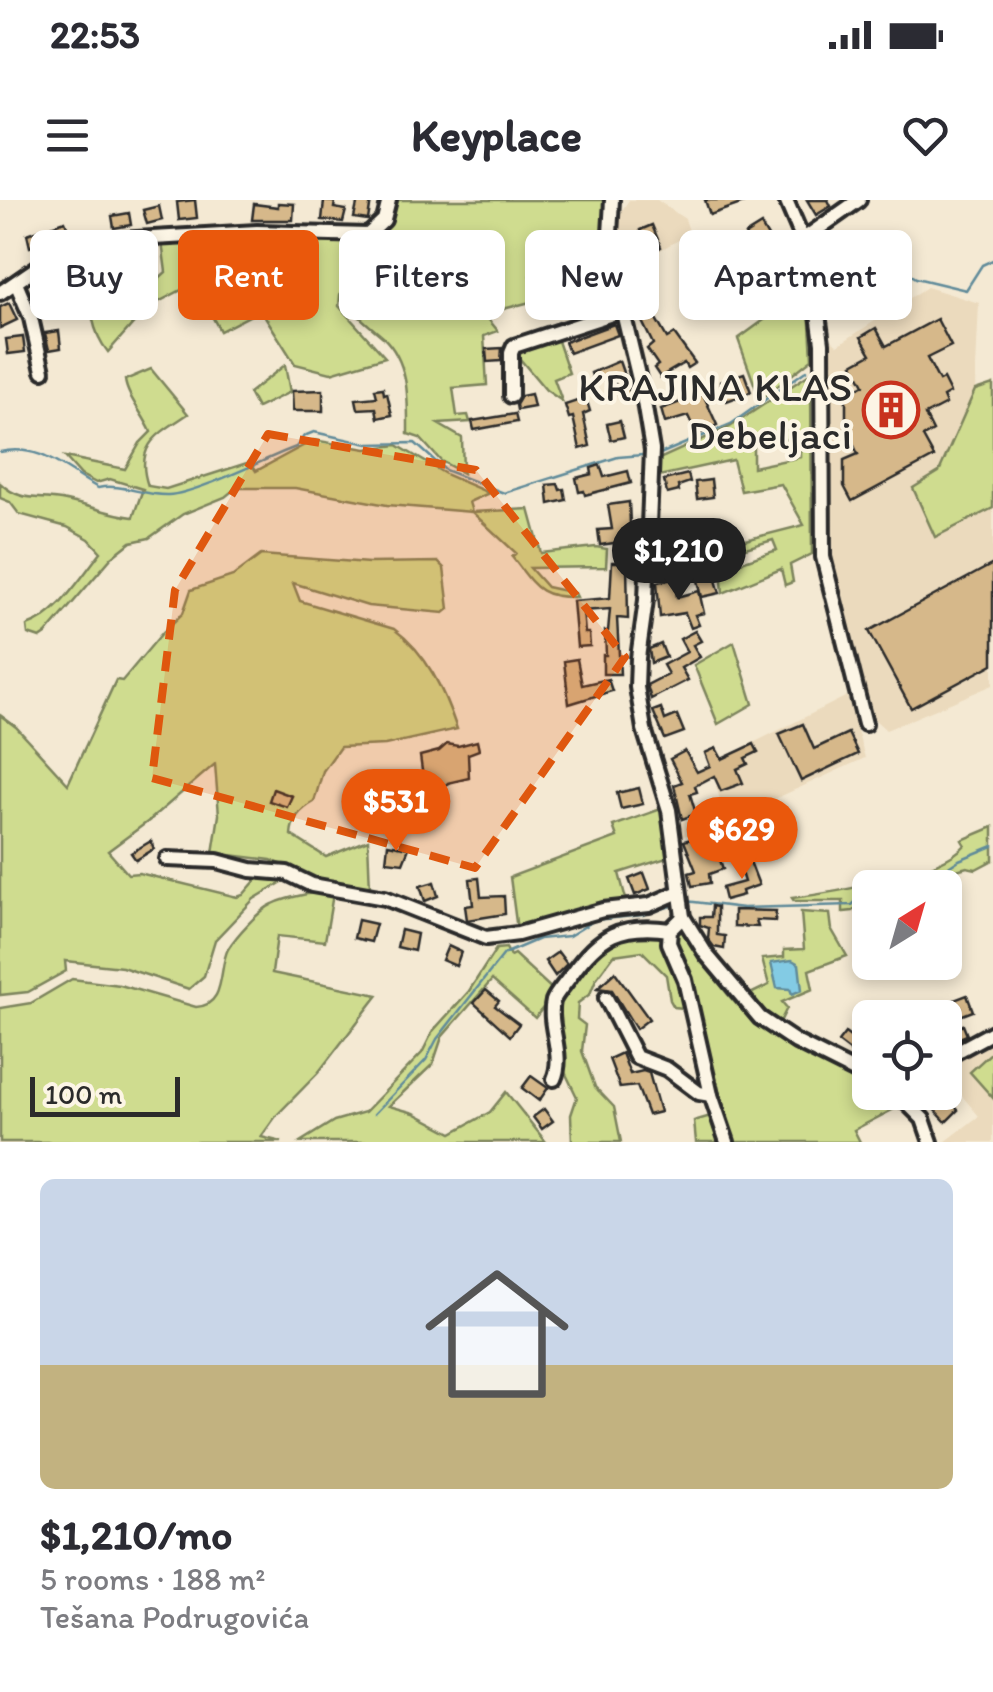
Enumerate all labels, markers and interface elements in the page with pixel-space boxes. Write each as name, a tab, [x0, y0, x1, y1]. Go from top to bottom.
text: 22:53	[50, 12, 140, 58]
icon: menu	[40, 108, 95, 163]
text: Keyplace	[411, 108, 582, 162]
icon: heart	[898, 108, 953, 163]
chip: Buy	[30, 230, 158, 320]
chip: Rent	[178, 230, 319, 320]
chip: Filters	[339, 230, 505, 320]
chip: New	[525, 230, 659, 320]
chip: Apartment	[679, 230, 912, 320]
place label: KRAJINA KLAS Debeljaci	[578, 361, 852, 460]
building icon: KRAJINA KLAS Debeljaci	[861, 380, 921, 440]
pin: $1,210	[598, 518, 760, 603]
text: $1,210	[634, 531, 724, 569]
pin: $531	[337, 769, 455, 854]
text: $531	[363, 782, 429, 820]
pin: $629	[683, 797, 801, 882]
text: $629	[709, 810, 775, 848]
north arrow	[852, 870, 962, 980]
map controls	[852, 870, 962, 1110]
button: locate	[852, 1000, 962, 1110]
scale bar	[30, 1072, 180, 1116]
text: 100 m	[45, 1077, 122, 1111]
icon: home	[407, 1244, 587, 1424]
text: $1,210/mo	[40, 1509, 233, 1560]
text: 5 rooms · 188 m²	[40, 1560, 266, 1598]
text: Tešana Podrugovića	[40, 1598, 309, 1636]

